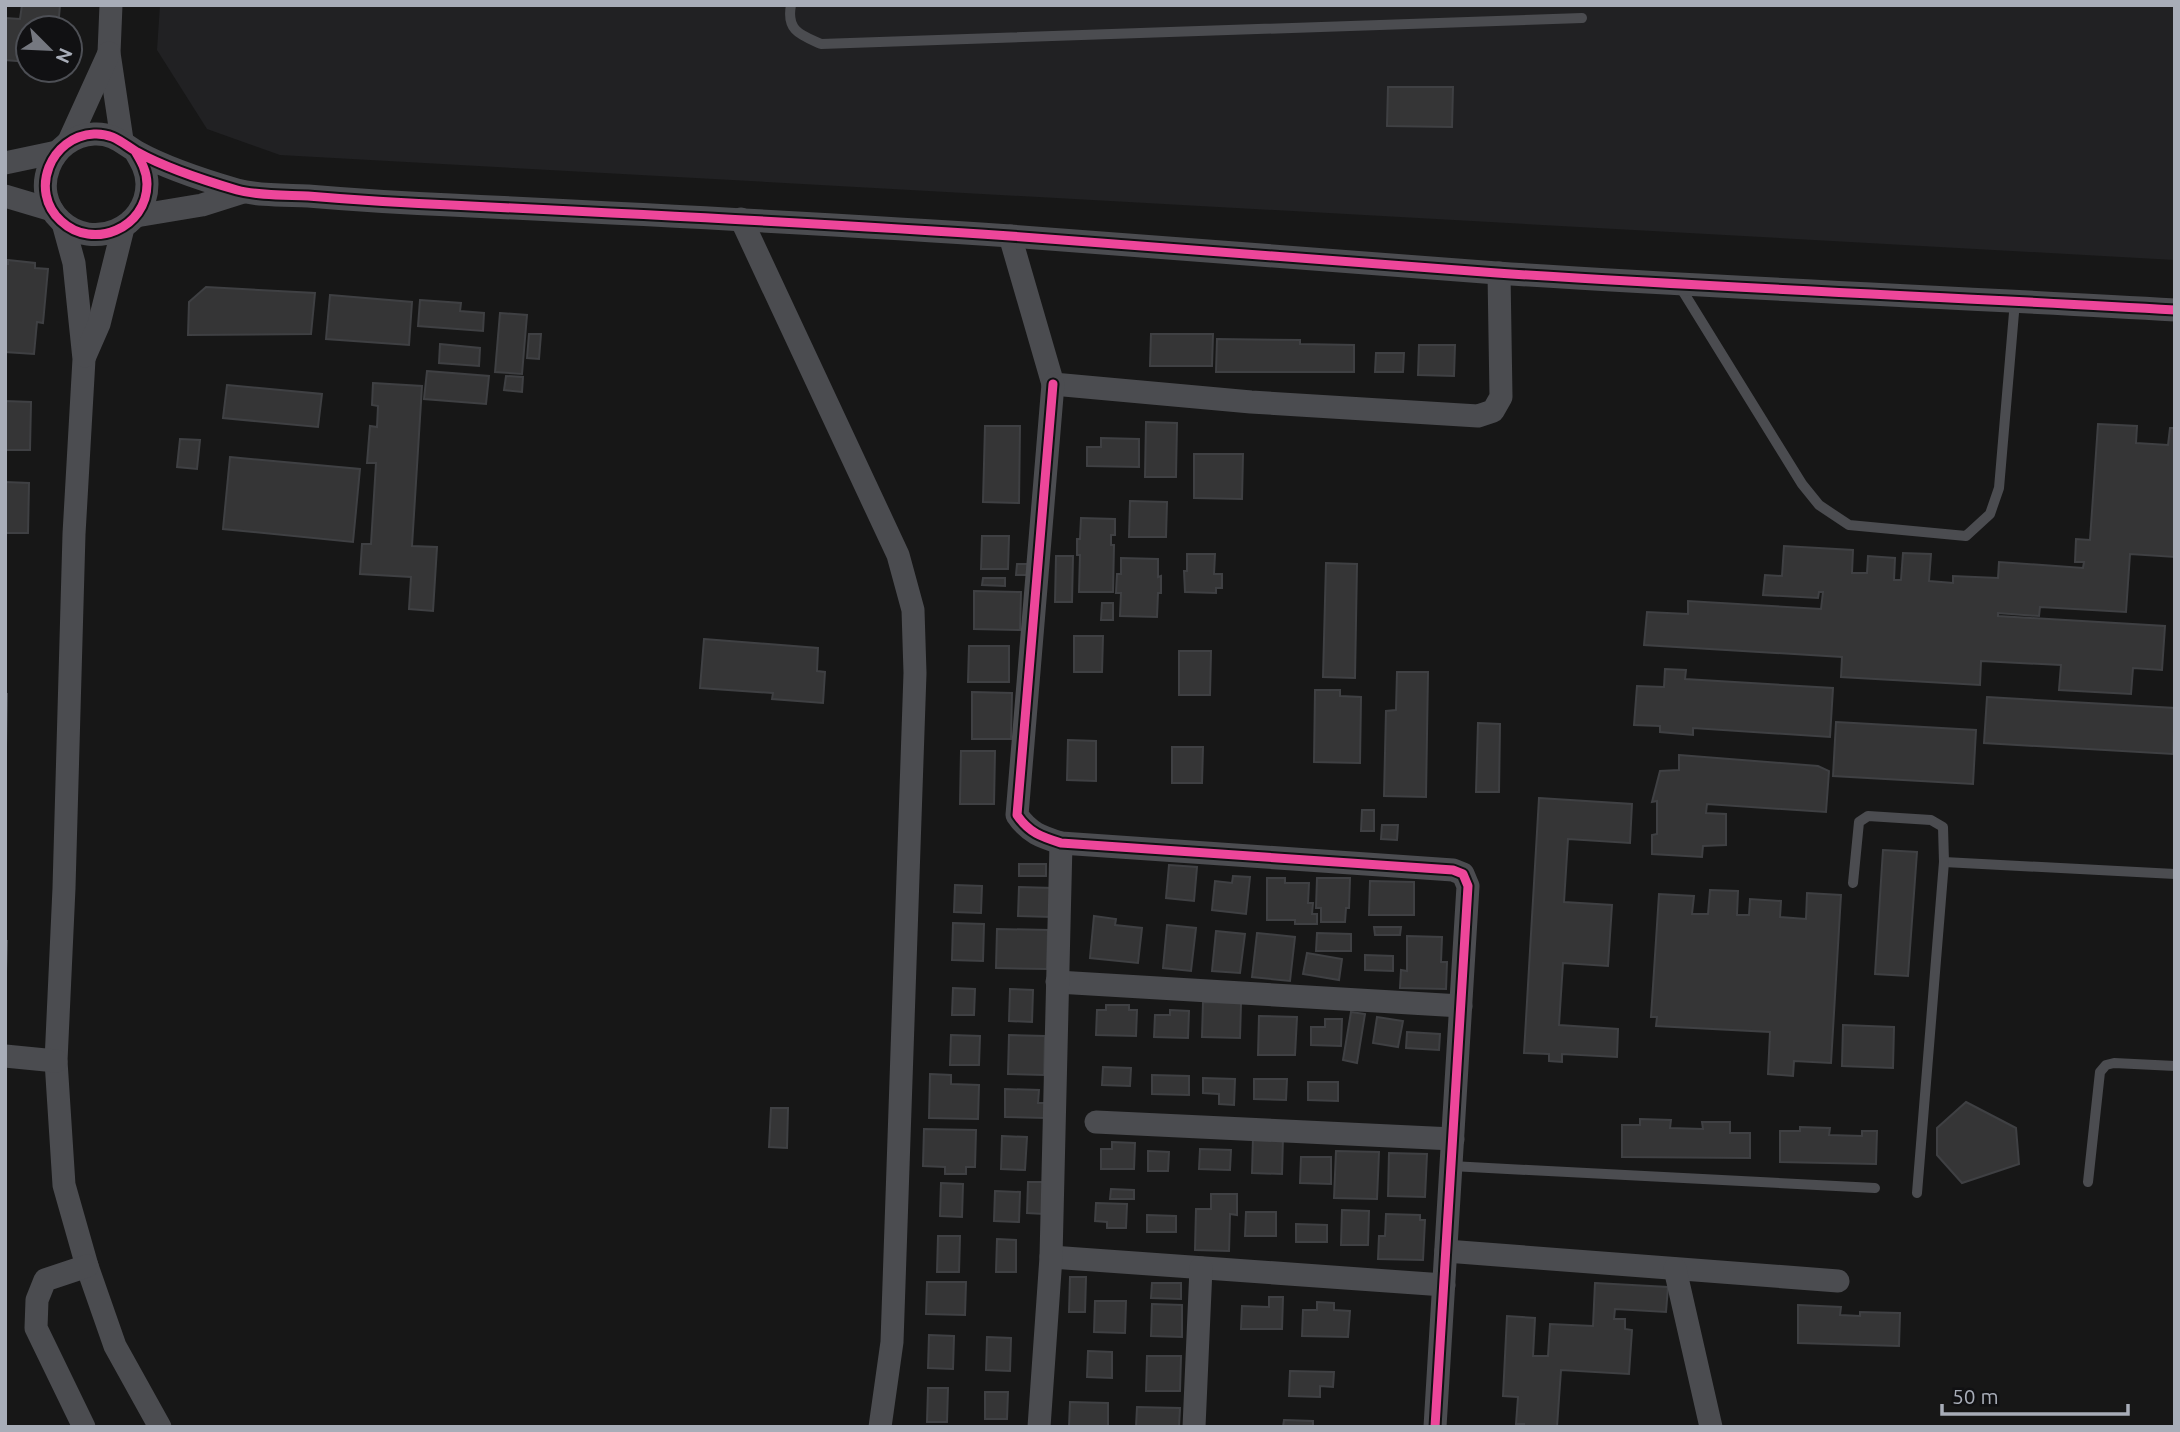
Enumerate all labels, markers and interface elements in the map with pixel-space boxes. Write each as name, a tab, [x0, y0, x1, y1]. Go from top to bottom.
north arrow	[14, 14, 84, 84]
text: N	[52, 45, 77, 67]
scale bar	[1942, 1372, 2128, 1416]
text: 50 m	[1952, 1384, 1999, 1408]

